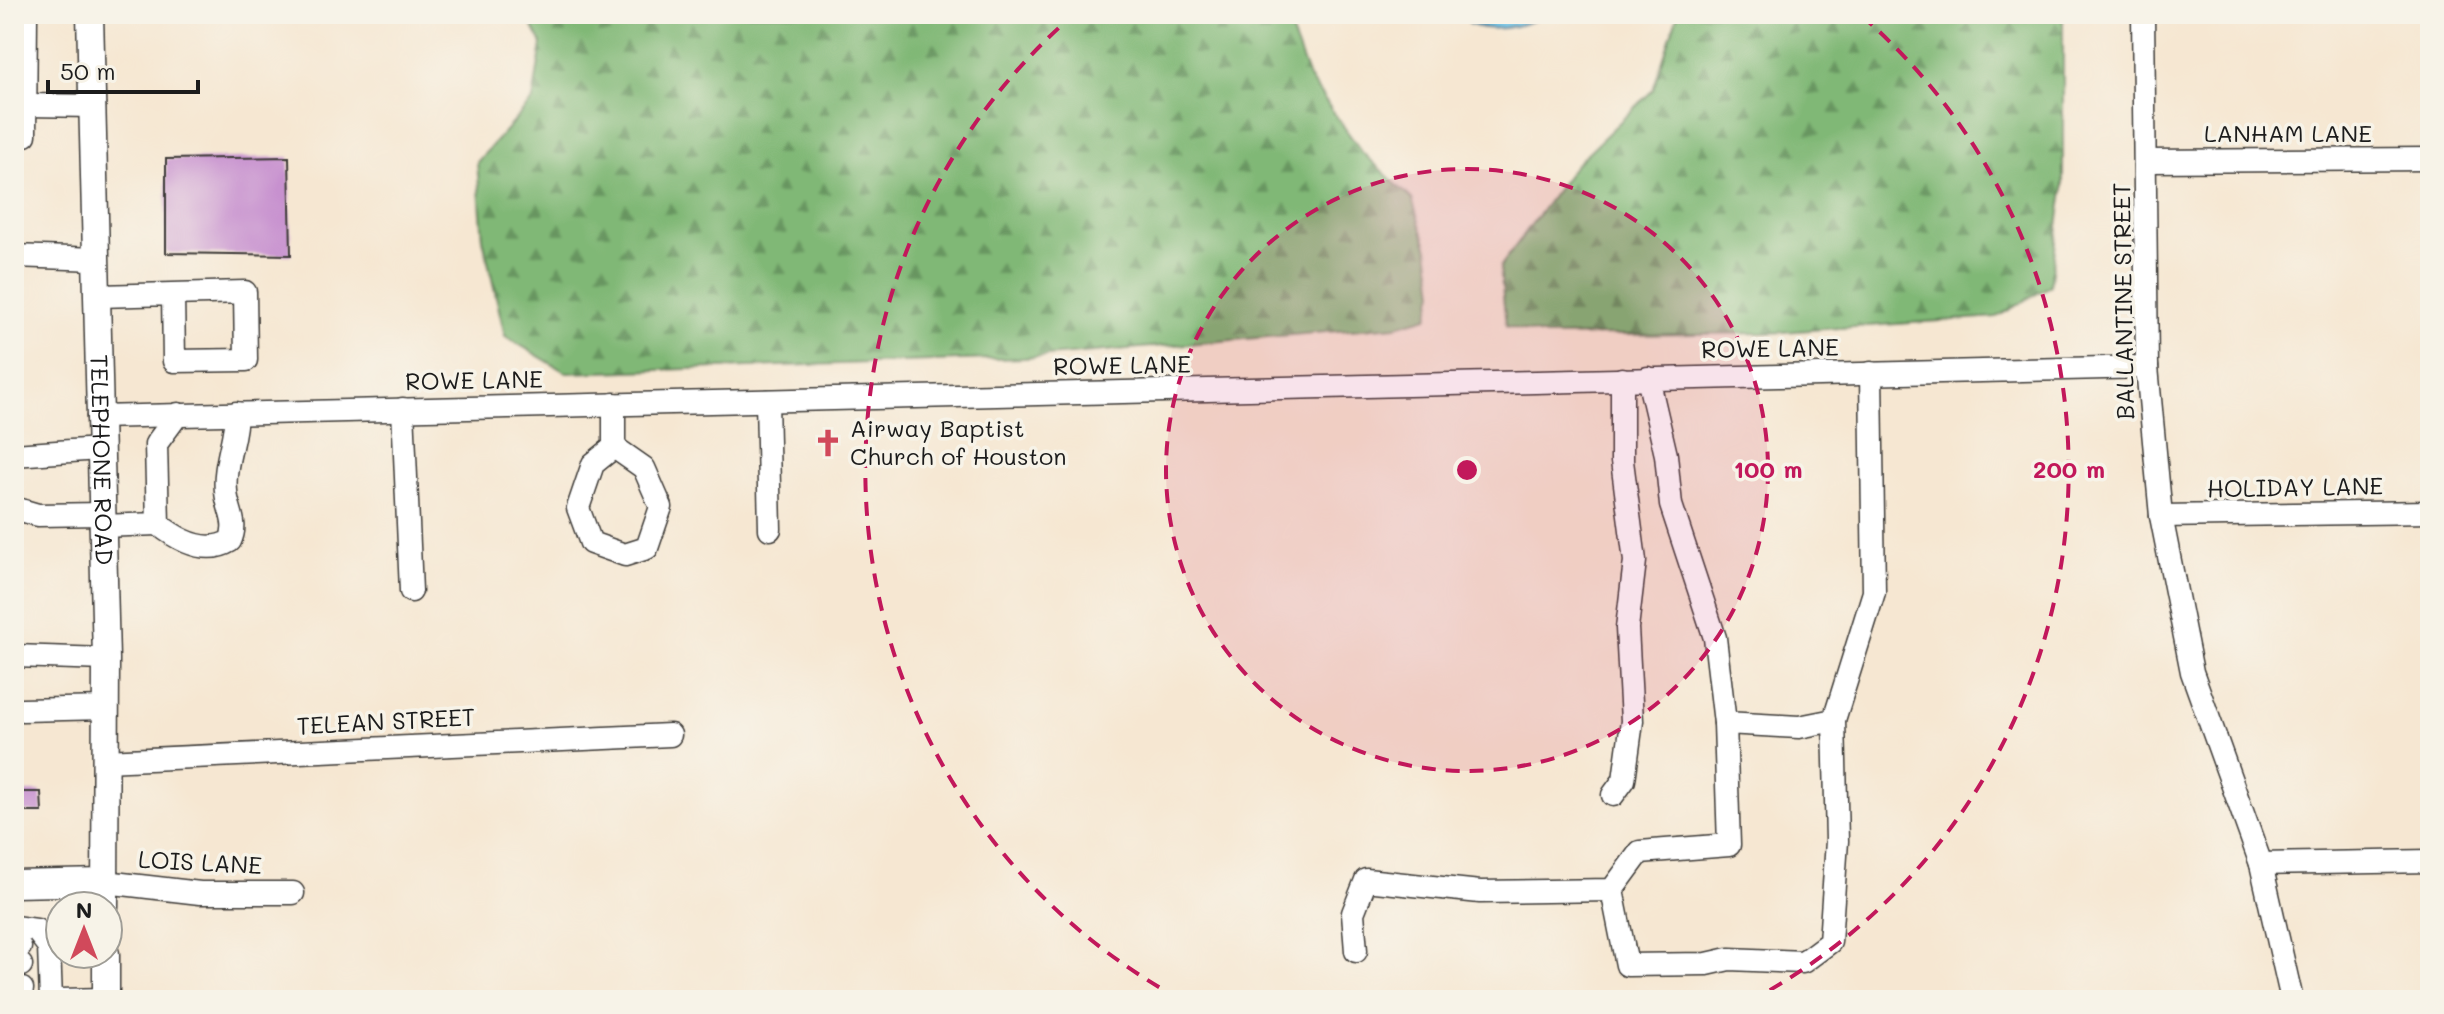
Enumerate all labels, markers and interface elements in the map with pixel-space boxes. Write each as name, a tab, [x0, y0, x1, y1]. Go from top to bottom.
scale bar	[48, 44, 198, 94]
text: 50 m	[60, 55, 116, 86]
street label: LANHAM LANE	[2204, 117, 2372, 148]
street label: BALLANTINE STREET	[2105, 182, 2140, 420]
street label: ROWE LANE	[1701, 331, 1839, 364]
street label: ROWE LANE	[1053, 348, 1191, 381]
street label: TELEPHONE ROAD	[84, 354, 121, 566]
street label: ROWE LANE	[405, 363, 543, 396]
place label: Airway Baptist Church of Houston	[850, 412, 1067, 471]
church icon: Airway Baptist Church of Houston	[813, 428, 843, 458]
text: 100 m	[1733, 453, 1803, 484]
text: 200 m	[2033, 453, 2105, 484]
centre of rings	[1453, 456, 1481, 484]
street label: HOLIDAY LANE	[2206, 469, 2383, 504]
street label: TELEAN STREET	[296, 700, 476, 741]
street label: LOIS LANE	[137, 843, 263, 880]
north arrow	[44, 890, 124, 970]
text: N	[76, 895, 92, 924]

